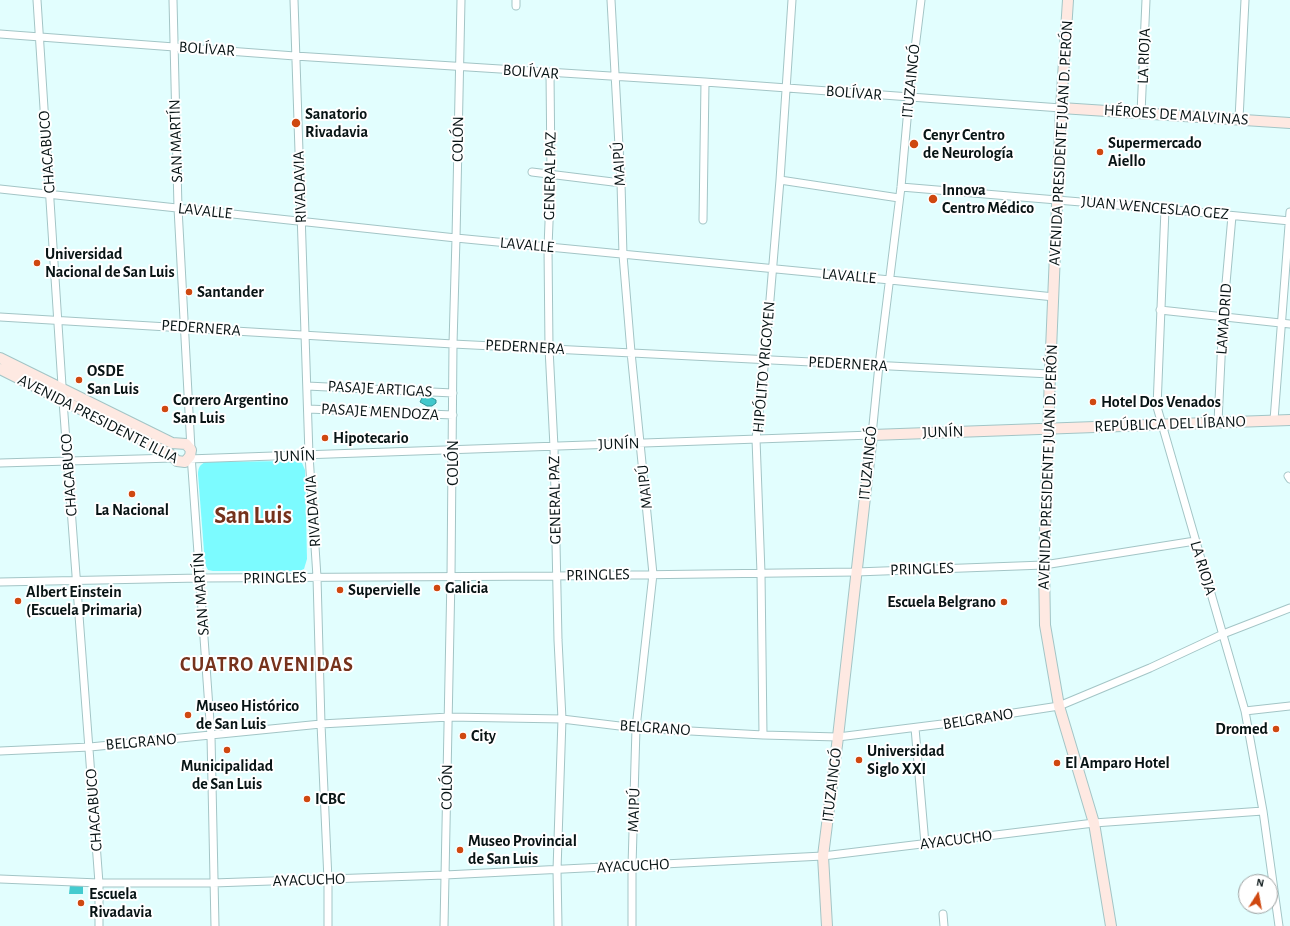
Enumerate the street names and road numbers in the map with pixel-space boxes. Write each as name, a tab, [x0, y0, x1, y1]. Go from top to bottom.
street label: AVENIDA PRESIDENTE JUAN D. PERÓN	[1045, 20, 1077, 266]
street label: LA RIOJA	[1133, 28, 1155, 84]
street label: BOLÍVAR	[178, 37, 236, 61]
street label: ITUZAINGÓ	[898, 43, 924, 119]
street label: BOLÍVAR	[502, 60, 560, 84]
street label: BOLÍVAR	[825, 81, 883, 105]
street label: SAN MARTÍN	[165, 99, 187, 183]
street label: HÉROES DE MALVINAS	[1103, 100, 1249, 130]
street label: CHACABUCO	[35, 110, 59, 194]
street label: COLÓN	[448, 116, 468, 162]
street label: GENERAL PAZ	[540, 132, 560, 220]
street label: MAIPÚ	[608, 141, 630, 187]
street label: RIVADAVIA	[289, 150, 311, 224]
street label: JUAN WENCESLAO GEZ	[1080, 192, 1230, 224]
street label: LAVALLE	[177, 199, 233, 223]
street label: LAVALLE	[499, 233, 555, 257]
street label: LAVALLE	[821, 264, 877, 288]
street label: LAMADRID	[1212, 283, 1236, 355]
street label: HIPÓLITO YRIGOYEN	[749, 300, 779, 434]
street label: PEDERNERA	[161, 316, 241, 340]
street label: PEDERNERA	[485, 335, 565, 359]
street label: AVENIDA PRESIDENTE JUAN D. PERÓN	[1034, 344, 1062, 590]
street label: PEDERNERA	[808, 352, 888, 376]
street label: AVENIDA PRESIDENTE ILLIA	[14, 370, 182, 468]
street label: PASAJE ARTIGAS	[327, 377, 433, 401]
street label: PASAJE MENDOZA	[320, 399, 440, 425]
street label: REPÚBLICA DEL LÍBANO	[1094, 412, 1246, 436]
street label: JUNÍN	[922, 422, 964, 442]
street label: ITUZAINGÓ	[855, 425, 881, 501]
street label: CHACABUCO	[57, 433, 81, 517]
street label: JUNÍN	[598, 434, 640, 454]
street label: COLÓN	[443, 440, 463, 486]
street label: JUNÍN	[274, 446, 316, 466]
street label: GENERAL PAZ	[545, 456, 565, 544]
street label: MAIPÚ	[633, 464, 657, 510]
street label: RIVADAVIA	[301, 474, 325, 548]
street label: LA RIOJA	[1186, 539, 1220, 597]
street label: SAN MARTÍN	[189, 552, 213, 636]
street label: PRINGLES	[890, 558, 954, 580]
street label: PRINGLES	[566, 565, 630, 585]
street label: PRINGLES	[243, 568, 307, 588]
street label: BELGRANO	[941, 704, 1015, 734]
street label: BELGRANO	[619, 716, 691, 740]
street label: BELGRANO	[105, 729, 177, 755]
street label: ITUZAINGÓ	[818, 747, 846, 823]
street label: COLÓN	[437, 764, 457, 810]
street label: CHACABUCO	[82, 768, 106, 852]
street label: MAIPÚ	[624, 787, 644, 833]
street label: AYACUCHO	[919, 826, 993, 854]
street label: AYACUCHO	[596, 855, 670, 877]
street label: AYACUCHO	[272, 869, 346, 891]

